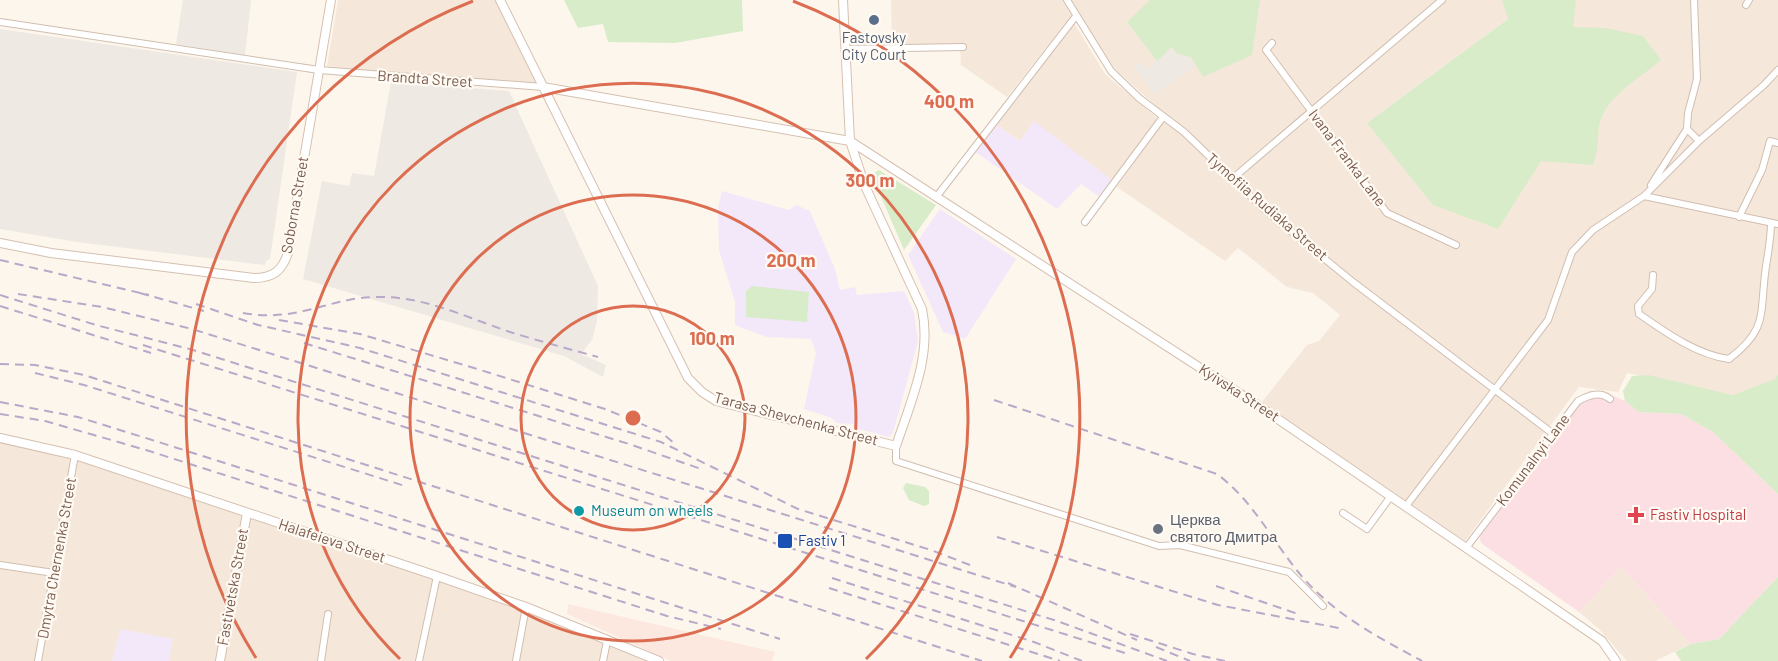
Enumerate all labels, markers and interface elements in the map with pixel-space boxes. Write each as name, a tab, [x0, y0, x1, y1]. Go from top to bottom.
marker: Fastovsky City Court	[867, 13, 881, 27]
place label: Fastovsky City Court	[842, 28, 906, 63]
street label: Brandta Street	[377, 66, 473, 90]
text: 400 m	[924, 90, 974, 112]
street label: Ivana Franka Lane	[1305, 105, 1390, 210]
street label: Tymofiia Rudiaka Street	[1203, 149, 1332, 264]
street label: Soborna Street	[277, 155, 311, 255]
text: 300 m	[846, 169, 894, 191]
text: 200 m	[766, 249, 816, 271]
text: 100 m	[689, 327, 735, 349]
street label: Kyivska Street	[1196, 359, 1283, 425]
street label: Tarasa Shevchenka Street	[712, 387, 880, 449]
centre of rings	[623, 408, 643, 428]
street label: Komunalnyi Lane	[1492, 410, 1573, 509]
street label: Dmytra Chernenka Street	[33, 476, 79, 640]
place label: Museum on wheels	[591, 501, 713, 519]
marker: Museum on wheels	[572, 504, 586, 518]
place label: Fastiv Hospital	[1650, 505, 1746, 523]
marker: Fastiv Hospital	[1627, 506, 1645, 524]
place label: Церква святого Дмитра	[1170, 510, 1278, 545]
street label: Halafeieva Street	[277, 514, 388, 566]
marker: Церква святого Дмитра	[1151, 522, 1165, 536]
street label: Fastivetska Street	[213, 527, 251, 647]
place label: Fastiv 1	[798, 531, 846, 549]
marker: Fastiv 1	[776, 532, 794, 550]

